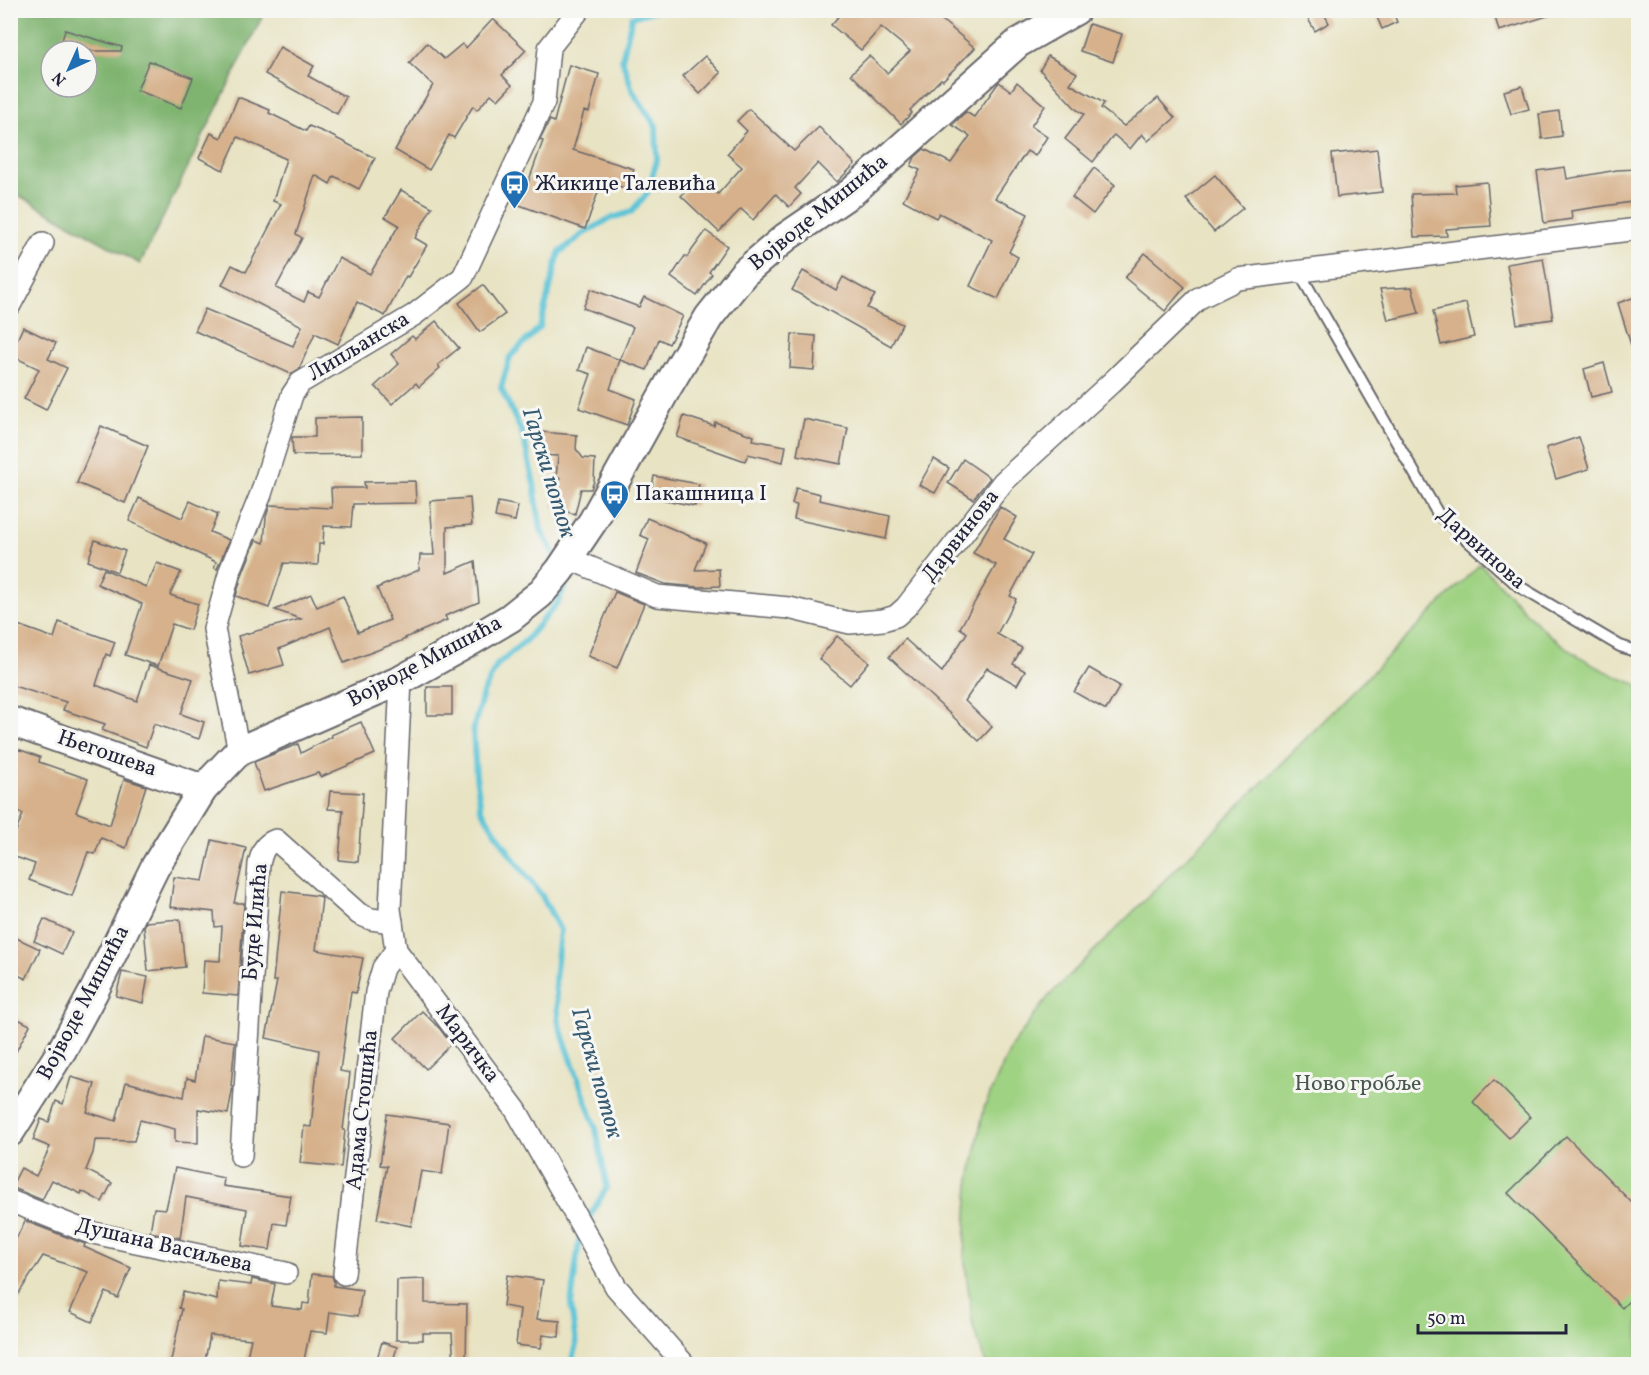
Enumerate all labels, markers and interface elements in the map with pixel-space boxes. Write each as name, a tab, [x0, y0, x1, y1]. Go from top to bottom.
north arrow	[39, 39, 99, 99]
text: N	[48, 66, 72, 90]
street label: Војводе Мишића	[743, 147, 895, 279]
bus stop icon: Жикице Талевића	[498, 168, 530, 210]
place label: Жикице Талевића	[535, 169, 716, 200]
street label: Липљанска	[302, 304, 416, 390]
water label: Гарски поток	[512, 404, 584, 543]
bus stop icon: Пакашница I	[598, 478, 630, 520]
place label: Пакашница I	[635, 479, 767, 510]
street label: Дарвинова	[915, 483, 1007, 589]
street label: Дарвинова	[1430, 500, 1533, 598]
street label: Војводе Мишића	[342, 608, 508, 716]
street label: Његошева	[53, 723, 161, 785]
street label: Буде Илића	[235, 862, 277, 982]
street label: Војводе Мишића	[30, 920, 138, 1086]
street label: Маричка	[427, 998, 507, 1090]
water label: Гарски поток	[561, 1004, 631, 1143]
street label: Адама Стошића	[339, 1028, 387, 1192]
park label: Ново гробље	[1294, 1069, 1422, 1100]
street label: Душана Васиљева	[72, 1211, 256, 1281]
scale bar	[1418, 1297, 1566, 1335]
text: 50 m	[1427, 1307, 1466, 1332]

